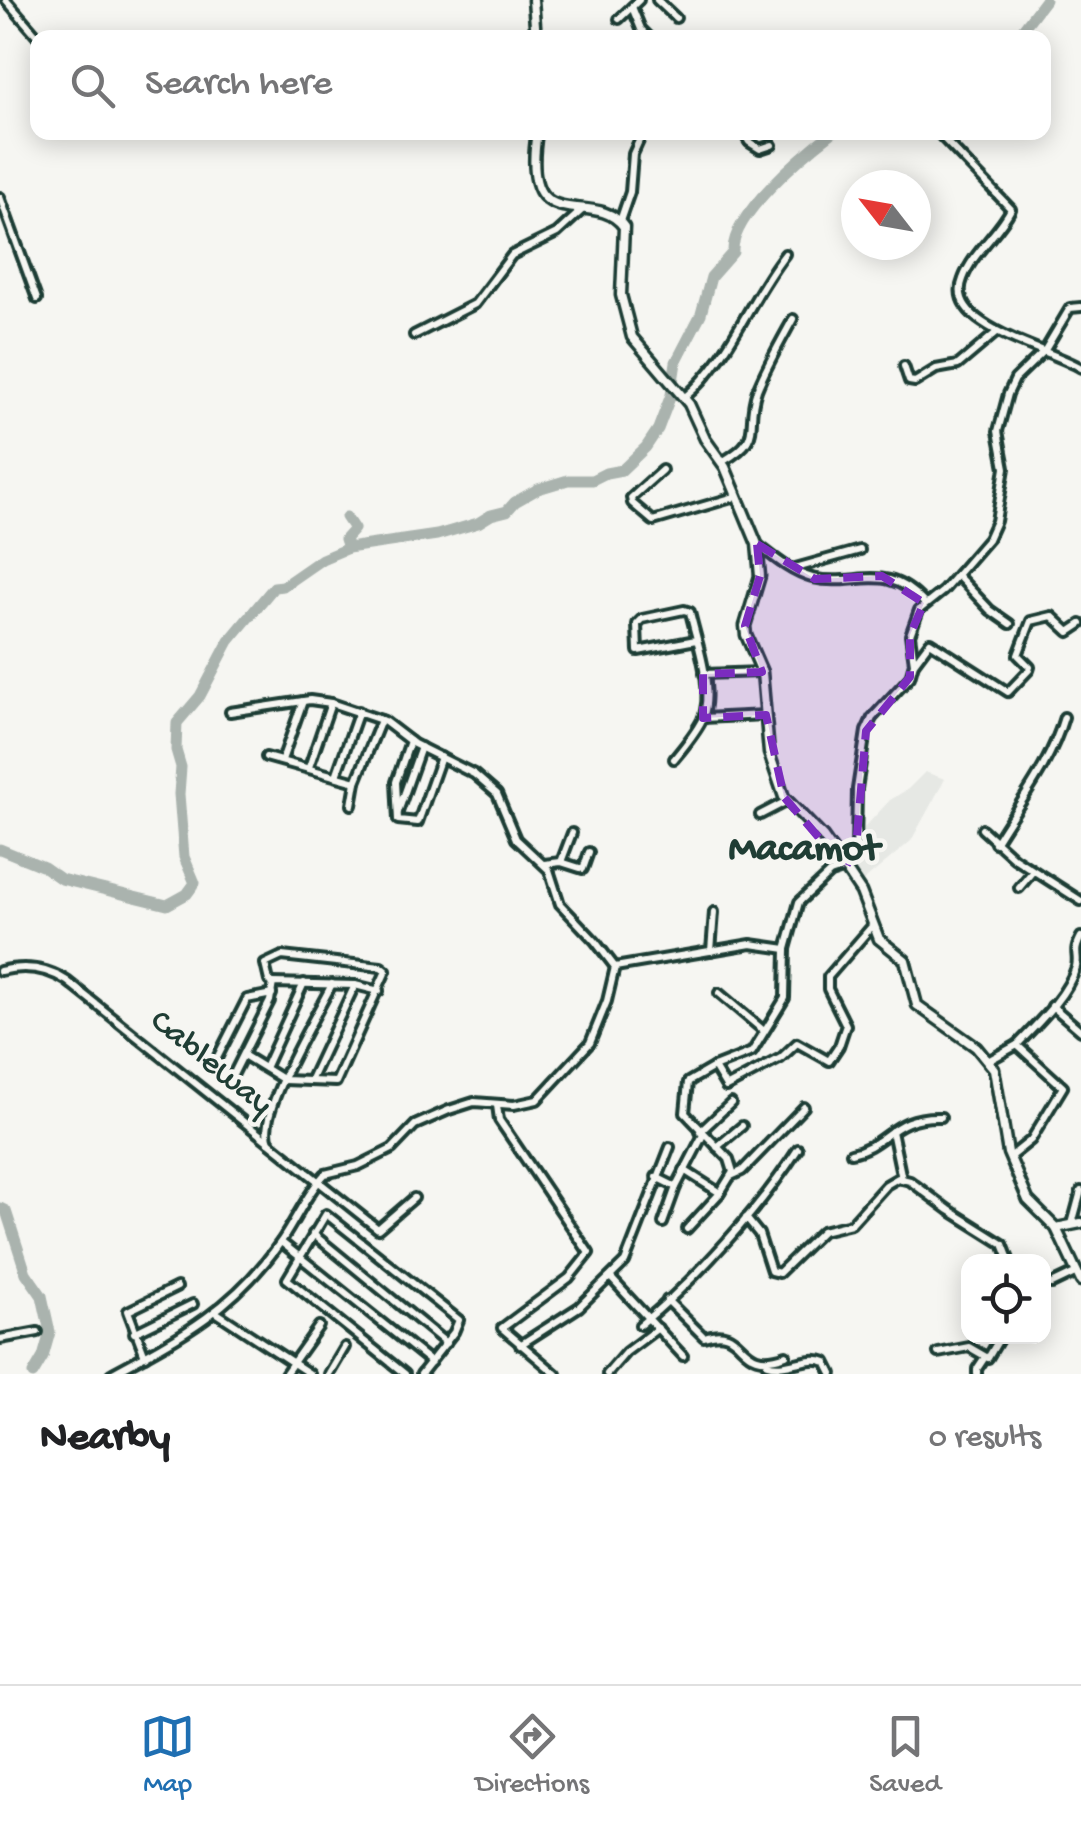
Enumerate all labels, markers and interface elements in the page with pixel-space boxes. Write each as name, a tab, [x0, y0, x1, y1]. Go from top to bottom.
search box	[30, 30, 1051, 140]
icon: search	[65, 58, 120, 113]
text: Search here	[145, 63, 332, 107]
north arrow	[841, 170, 931, 260]
district label: Macamot	[728, 827, 883, 874]
street label: Cableway	[140, 1002, 280, 1126]
map controls	[961, 1254, 1051, 1344]
button: locate	[961, 1254, 1051, 1344]
text: Nearby	[40, 1415, 170, 1464]
text: 0 results	[929, 1420, 1041, 1458]
tab: Map	[140, 1709, 195, 1802]
tab: Directions	[475, 1709, 589, 1802]
tab: Saved	[869, 1709, 941, 1802]

